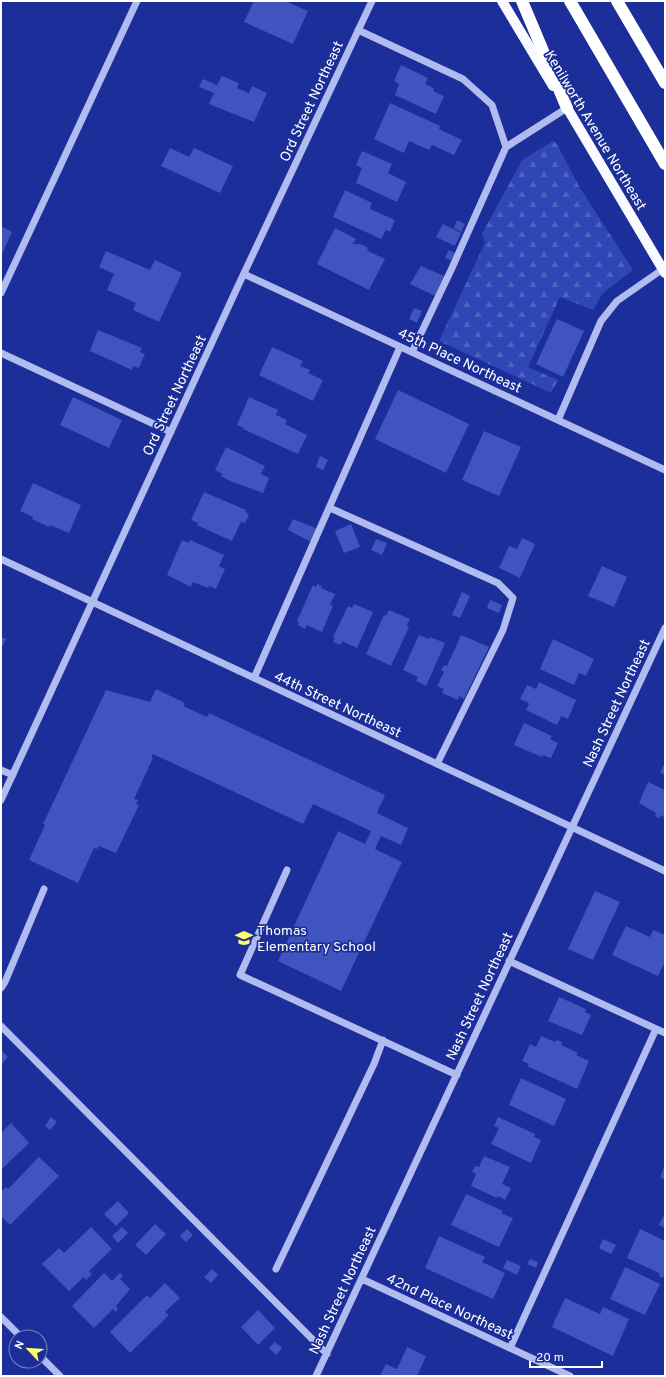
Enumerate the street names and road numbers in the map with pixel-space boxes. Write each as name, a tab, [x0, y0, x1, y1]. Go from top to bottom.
street label: Ord Street Northeast	[277, 39, 348, 165]
street label: Kenilworth Avenue Northeast	[540, 48, 649, 214]
street label: 45th Place Northeast	[395, 325, 524, 397]
street label: Ord Street Northeast	[140, 333, 211, 459]
street label: Nash Street Northeast	[580, 637, 655, 770]
street label: 44th Street Northeast	[271, 668, 404, 742]
street label: Nash Street Northeast	[443, 930, 518, 1063]
street label: Nash Street Northeast	[306, 1224, 381, 1357]
street label: 42nd Place Northeast	[383, 1271, 515, 1344]

